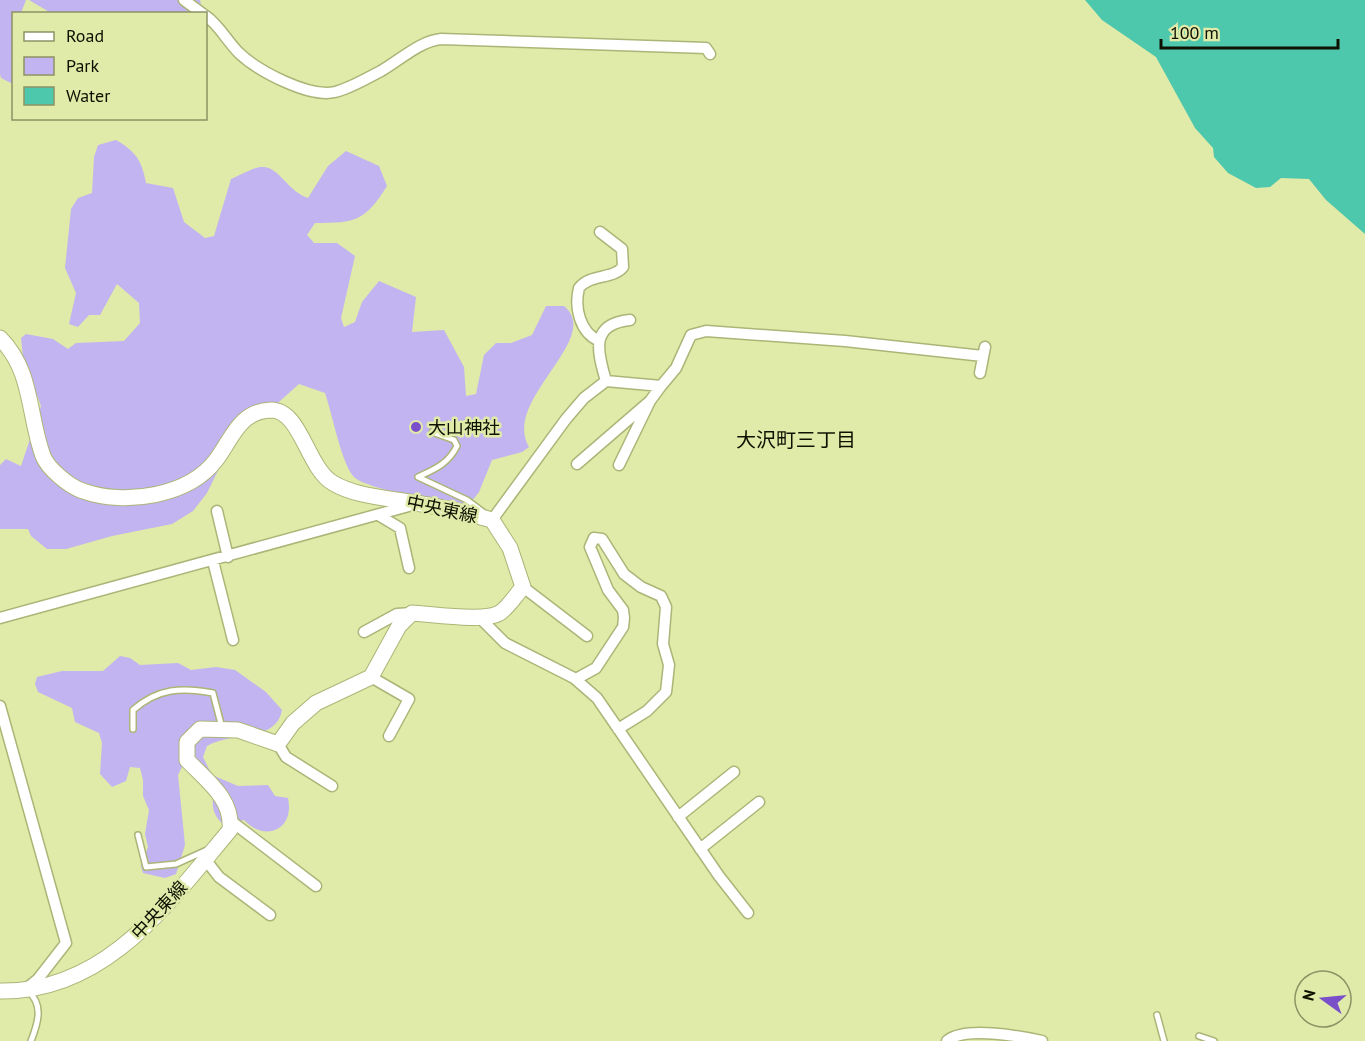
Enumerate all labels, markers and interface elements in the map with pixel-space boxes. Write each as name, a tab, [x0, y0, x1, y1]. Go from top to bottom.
legend	[12, 12, 207, 120]
scale bar	[1161, 12, 1338, 50]
text: 100 m	[1170, 21, 1219, 44]
text: Road	[66, 24, 104, 47]
text: Park	[66, 54, 99, 77]
text: Water	[66, 84, 110, 107]
place label: 大山神社	[428, 416, 500, 439]
marker: 大山神社	[409, 420, 423, 434]
district label: 大沢町三丁目	[736, 427, 856, 453]
street label: 中央東線	[404, 490, 480, 528]
street label: 中央東線	[126, 876, 192, 944]
north arrow	[1293, 969, 1353, 1029]
text: N	[1297, 987, 1320, 1003]

